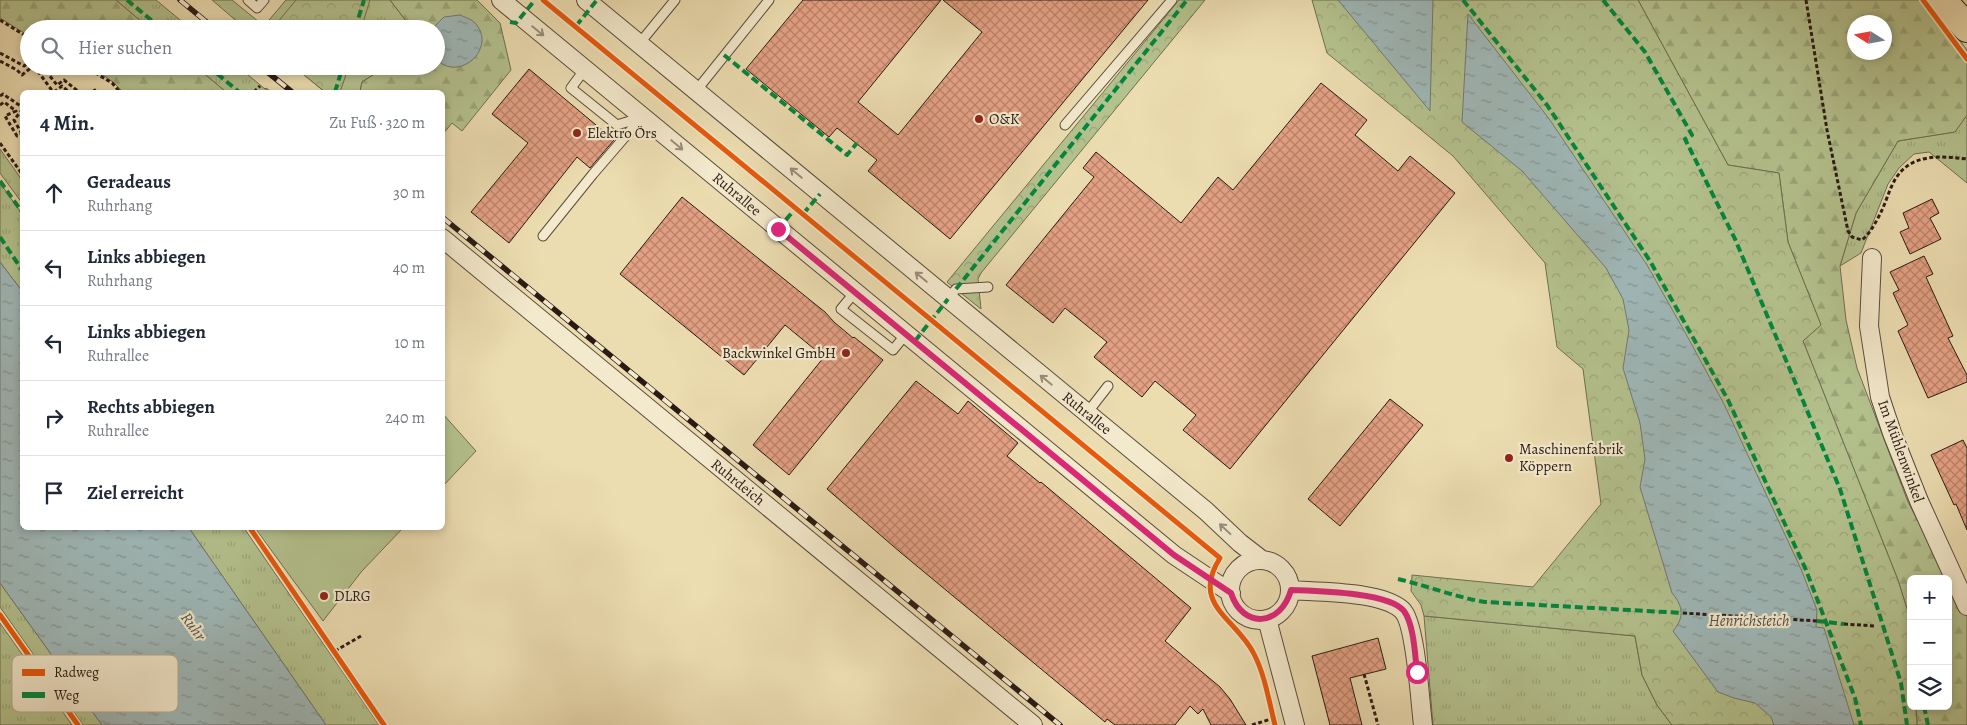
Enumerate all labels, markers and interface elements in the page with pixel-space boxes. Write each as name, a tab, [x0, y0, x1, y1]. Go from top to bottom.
north arrow	[1847, 15, 1892, 60]
search box	[20, 20, 445, 75]
one-way arrow	[531, 25, 544, 36]
icon: search	[38, 34, 66, 62]
text: Hier suchen	[78, 35, 172, 61]
text: 4 Min.	[40, 109, 95, 137]
place label: O&K	[989, 109, 1020, 129]
text: Zu Fuß · 320 m	[329, 112, 425, 134]
marker: O&K	[973, 113, 985, 125]
place label: Elektro Örs	[587, 123, 657, 143]
marker: Elektro Örs	[571, 127, 583, 139]
one-way arrow	[671, 139, 684, 151]
street label: Ruhrallee	[708, 168, 766, 221]
one-way arrow	[789, 168, 802, 179]
text: Geradeaus	[87, 169, 171, 195]
icon: ahead	[40, 179, 68, 207]
text: 30 m	[393, 182, 425, 204]
text: Ruhrhang	[87, 195, 152, 217]
route end	[767, 218, 790, 241]
text: Links abbiegen	[87, 244, 206, 270]
icon: left	[40, 254, 68, 282]
text: 40 m	[393, 257, 425, 279]
text: Ruhrhang	[87, 270, 152, 292]
one-way arrow	[915, 271, 928, 282]
text: Links abbiegen	[87, 319, 206, 345]
icon: left	[40, 329, 68, 357]
text: 10 m	[395, 332, 425, 354]
place label: Backwinkel GmbH	[722, 343, 836, 363]
text: Ruhrallee	[87, 345, 149, 367]
marker: Backwinkel GmbH	[840, 347, 852, 359]
one-way arrow	[1040, 374, 1053, 385]
street label: Ruhrallee	[1058, 387, 1116, 439]
text: Rechts abbiegen	[87, 394, 215, 420]
street label: Im Mühlenwinkel	[1873, 397, 1929, 506]
icon: right	[40, 404, 68, 432]
text: 240 m	[385, 407, 425, 429]
text: Ruhrallee	[87, 420, 149, 442]
place label: Maschinenfabrik Köppern	[1519, 439, 1624, 476]
marker: Maschinenfabrik Köppern	[1503, 452, 1515, 464]
street label: Ruhrdeich	[707, 454, 769, 510]
icon: arrive	[40, 479, 68, 507]
text: Ziel erreicht	[87, 480, 184, 506]
one-way arrow	[1219, 523, 1231, 535]
map controls	[1907, 575, 1952, 710]
button: +	[1907, 575, 1952, 620]
place label: DLRG	[334, 586, 371, 606]
marker: DLRG	[318, 590, 330, 602]
water label: Ruhr	[175, 608, 211, 646]
water label: Henrichsteich	[1708, 610, 1790, 632]
button: −	[1907, 620, 1952, 665]
legend	[12, 655, 178, 712]
route start	[1406, 661, 1429, 684]
text: Radweg	[54, 663, 99, 682]
button: layers	[1907, 665, 1952, 710]
text: Weg	[53, 686, 79, 705]

